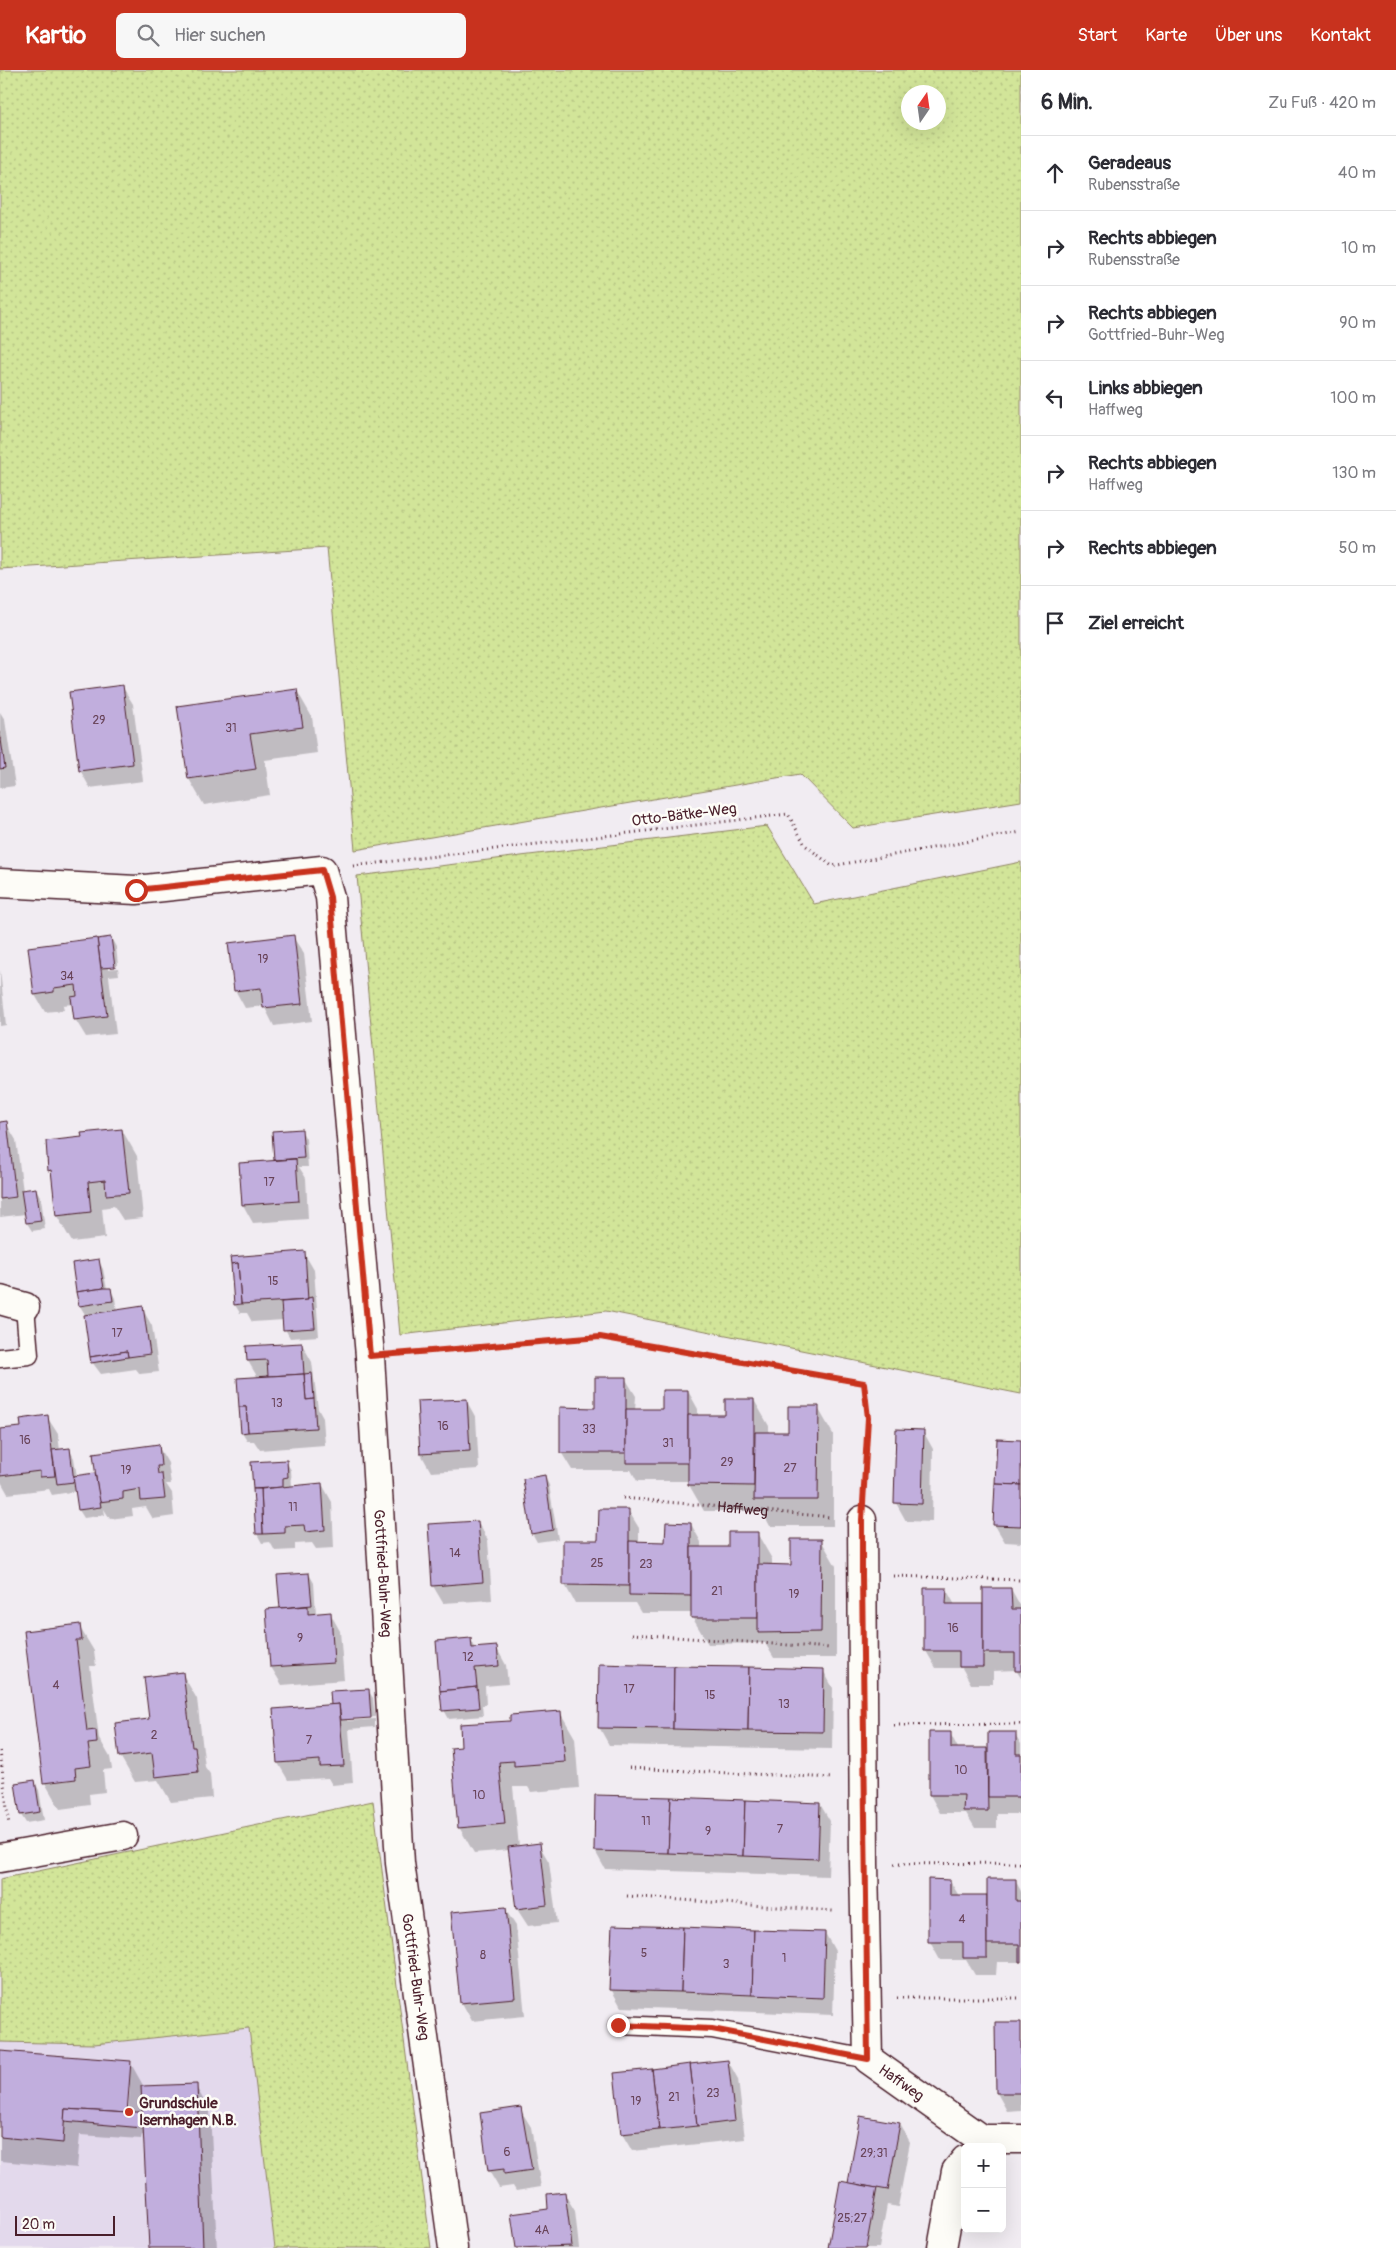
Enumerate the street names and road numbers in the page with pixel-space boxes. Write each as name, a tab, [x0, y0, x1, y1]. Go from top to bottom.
street label: Otto-Bätke-Weg	[630, 799, 738, 831]
street label: Haffweg	[716, 1497, 769, 1521]
street label: Gottfried-Buhr-Weg	[370, 1509, 396, 1638]
street label: Gottfried-Buhr-Weg	[398, 1912, 434, 2042]
street label: Haffweg	[875, 2060, 928, 2105]

